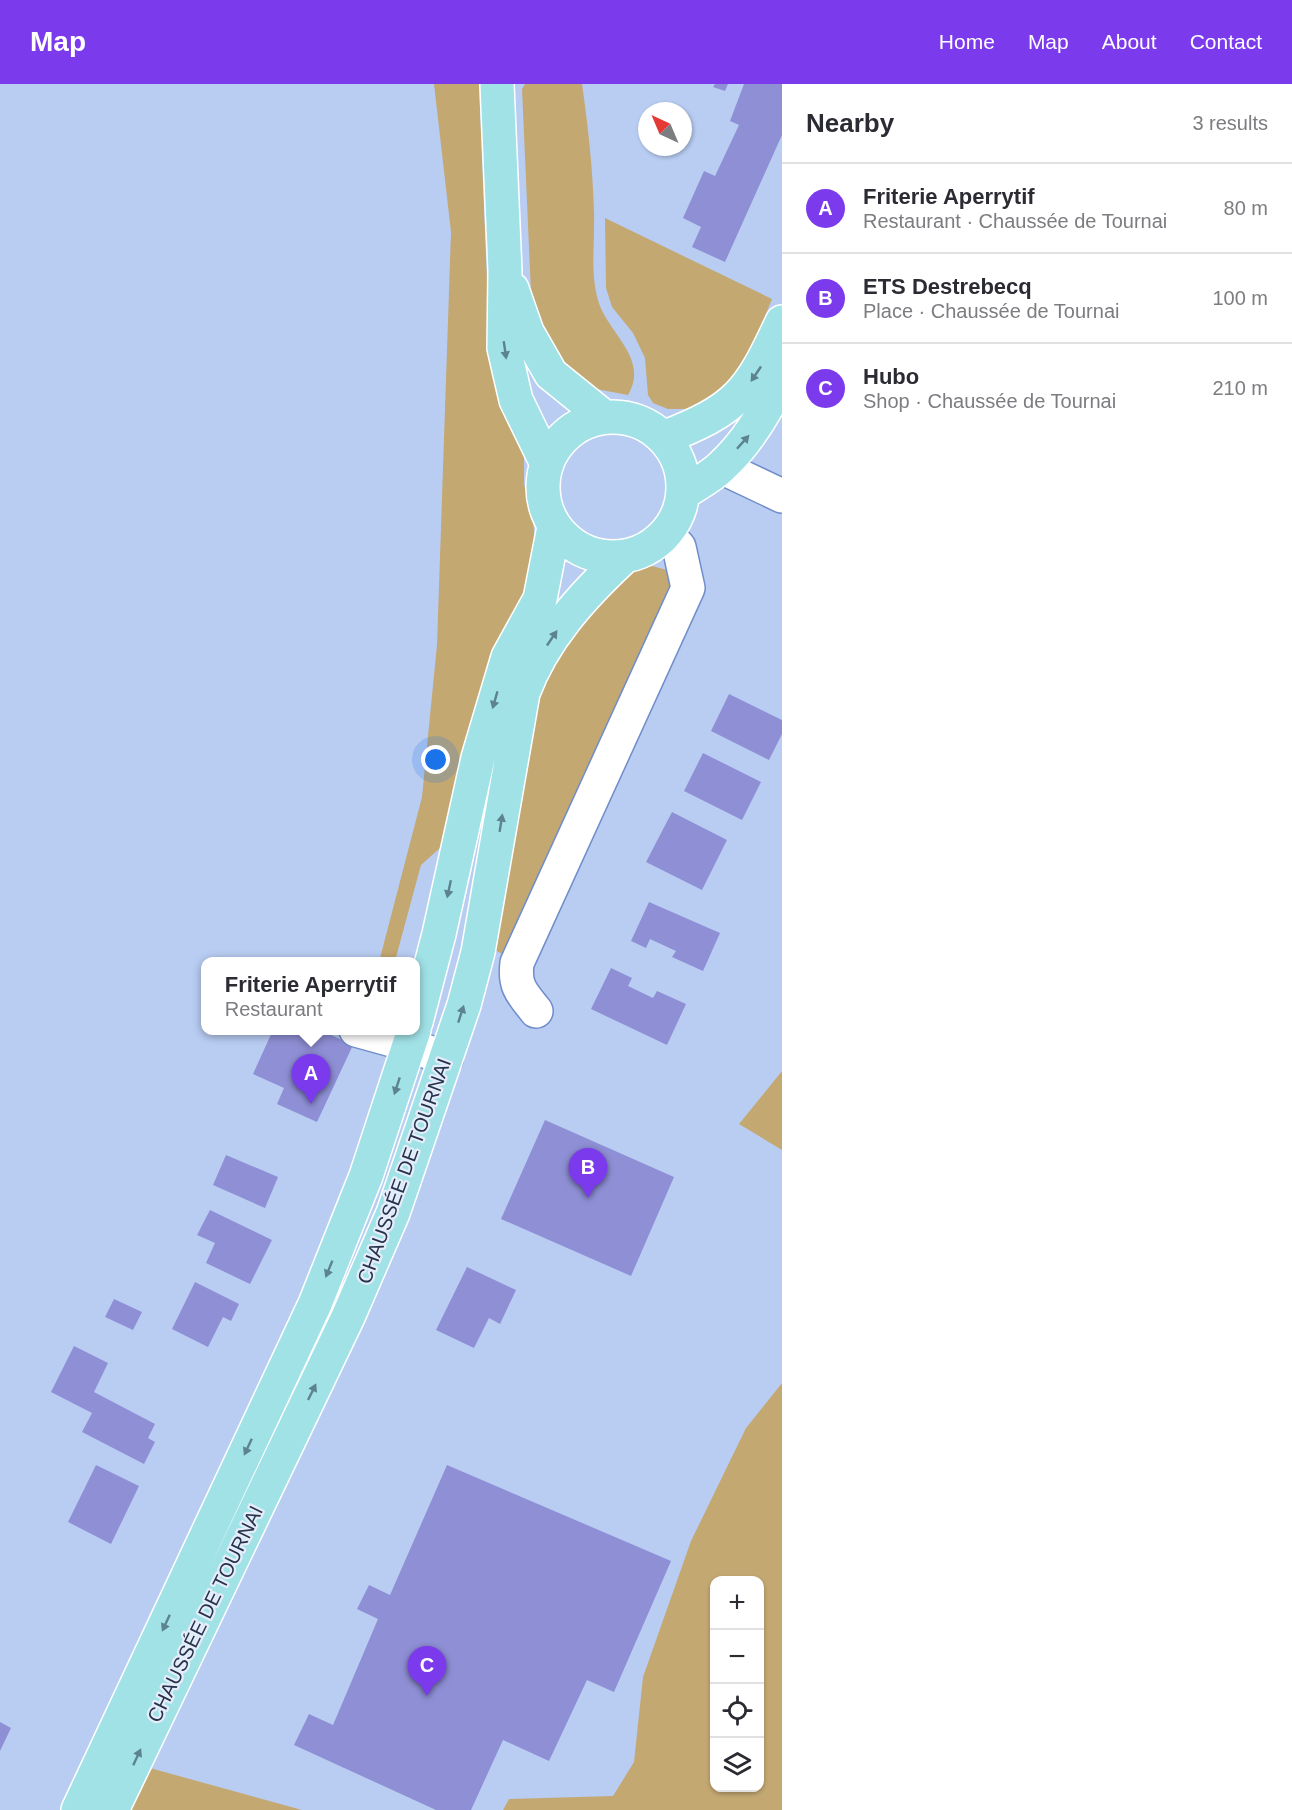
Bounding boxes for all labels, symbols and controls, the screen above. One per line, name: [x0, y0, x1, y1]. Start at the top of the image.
text: Map: [30, 26, 86, 57]
text: Home: [939, 30, 995, 53]
text: Map: [1028, 30, 1069, 53]
text: About: [1102, 30, 1157, 53]
text: Contact: [1190, 30, 1262, 53]
north arrow: [638, 102, 692, 156]
text: Nearby: [806, 108, 894, 138]
text: 3 results: [1192, 112, 1268, 134]
text: Friterie Aperrytif: [863, 184, 1035, 209]
text: A: [818, 197, 833, 219]
text: 80 m: [1224, 197, 1268, 219]
text: Restaurant · Chaussée de Tournai: [863, 210, 1167, 232]
text: ETS Destrebecq: [863, 274, 1032, 299]
text: B: [818, 287, 833, 309]
text: 100 m: [1212, 287, 1268, 309]
text: Place · Chaussée de Tournai: [863, 300, 1119, 322]
one-way arrow: [501, 341, 510, 360]
text: Hubo: [863, 364, 919, 389]
one-way arrow: [751, 366, 762, 382]
text: C: [818, 377, 833, 399]
text: 210 m: [1212, 377, 1268, 399]
text: Shop · Chaussée de Tournai: [863, 390, 1116, 412]
one-way arrow: [736, 435, 749, 450]
one-way arrow: [546, 630, 558, 646]
one-way arrow: [490, 691, 499, 709]
your location: [421, 745, 450, 774]
one-way arrow: [497, 814, 506, 833]
one-way arrow: [444, 880, 453, 899]
popup: [201, 957, 420, 1035]
text: Friterie Aperrytif: [225, 972, 396, 997]
text: Restaurant: [225, 998, 323, 1020]
one-way arrow: [457, 1005, 466, 1023]
pin: A: [292, 1054, 330, 1104]
street label: CHAUSSÉE DE TOURNAI: [353, 1055, 455, 1287]
one-way arrow: [392, 1077, 401, 1095]
pin: B: [568, 1148, 608, 1198]
one-way arrow: [324, 1261, 334, 1279]
one-way arrow: [307, 1383, 316, 1400]
one-way arrow: [244, 1438, 253, 1455]
street label: CHAUSSÉE DE TOURNAI: [143, 1502, 267, 1726]
map controls: [710, 1576, 764, 1792]
button: +: [710, 1576, 764, 1630]
one-way arrow: [161, 1615, 170, 1632]
button: −: [710, 1630, 764, 1684]
pin: C: [408, 1646, 446, 1696]
button: locate: [710, 1684, 764, 1738]
button: layers: [710, 1738, 764, 1792]
one-way arrow: [132, 1748, 142, 1766]

